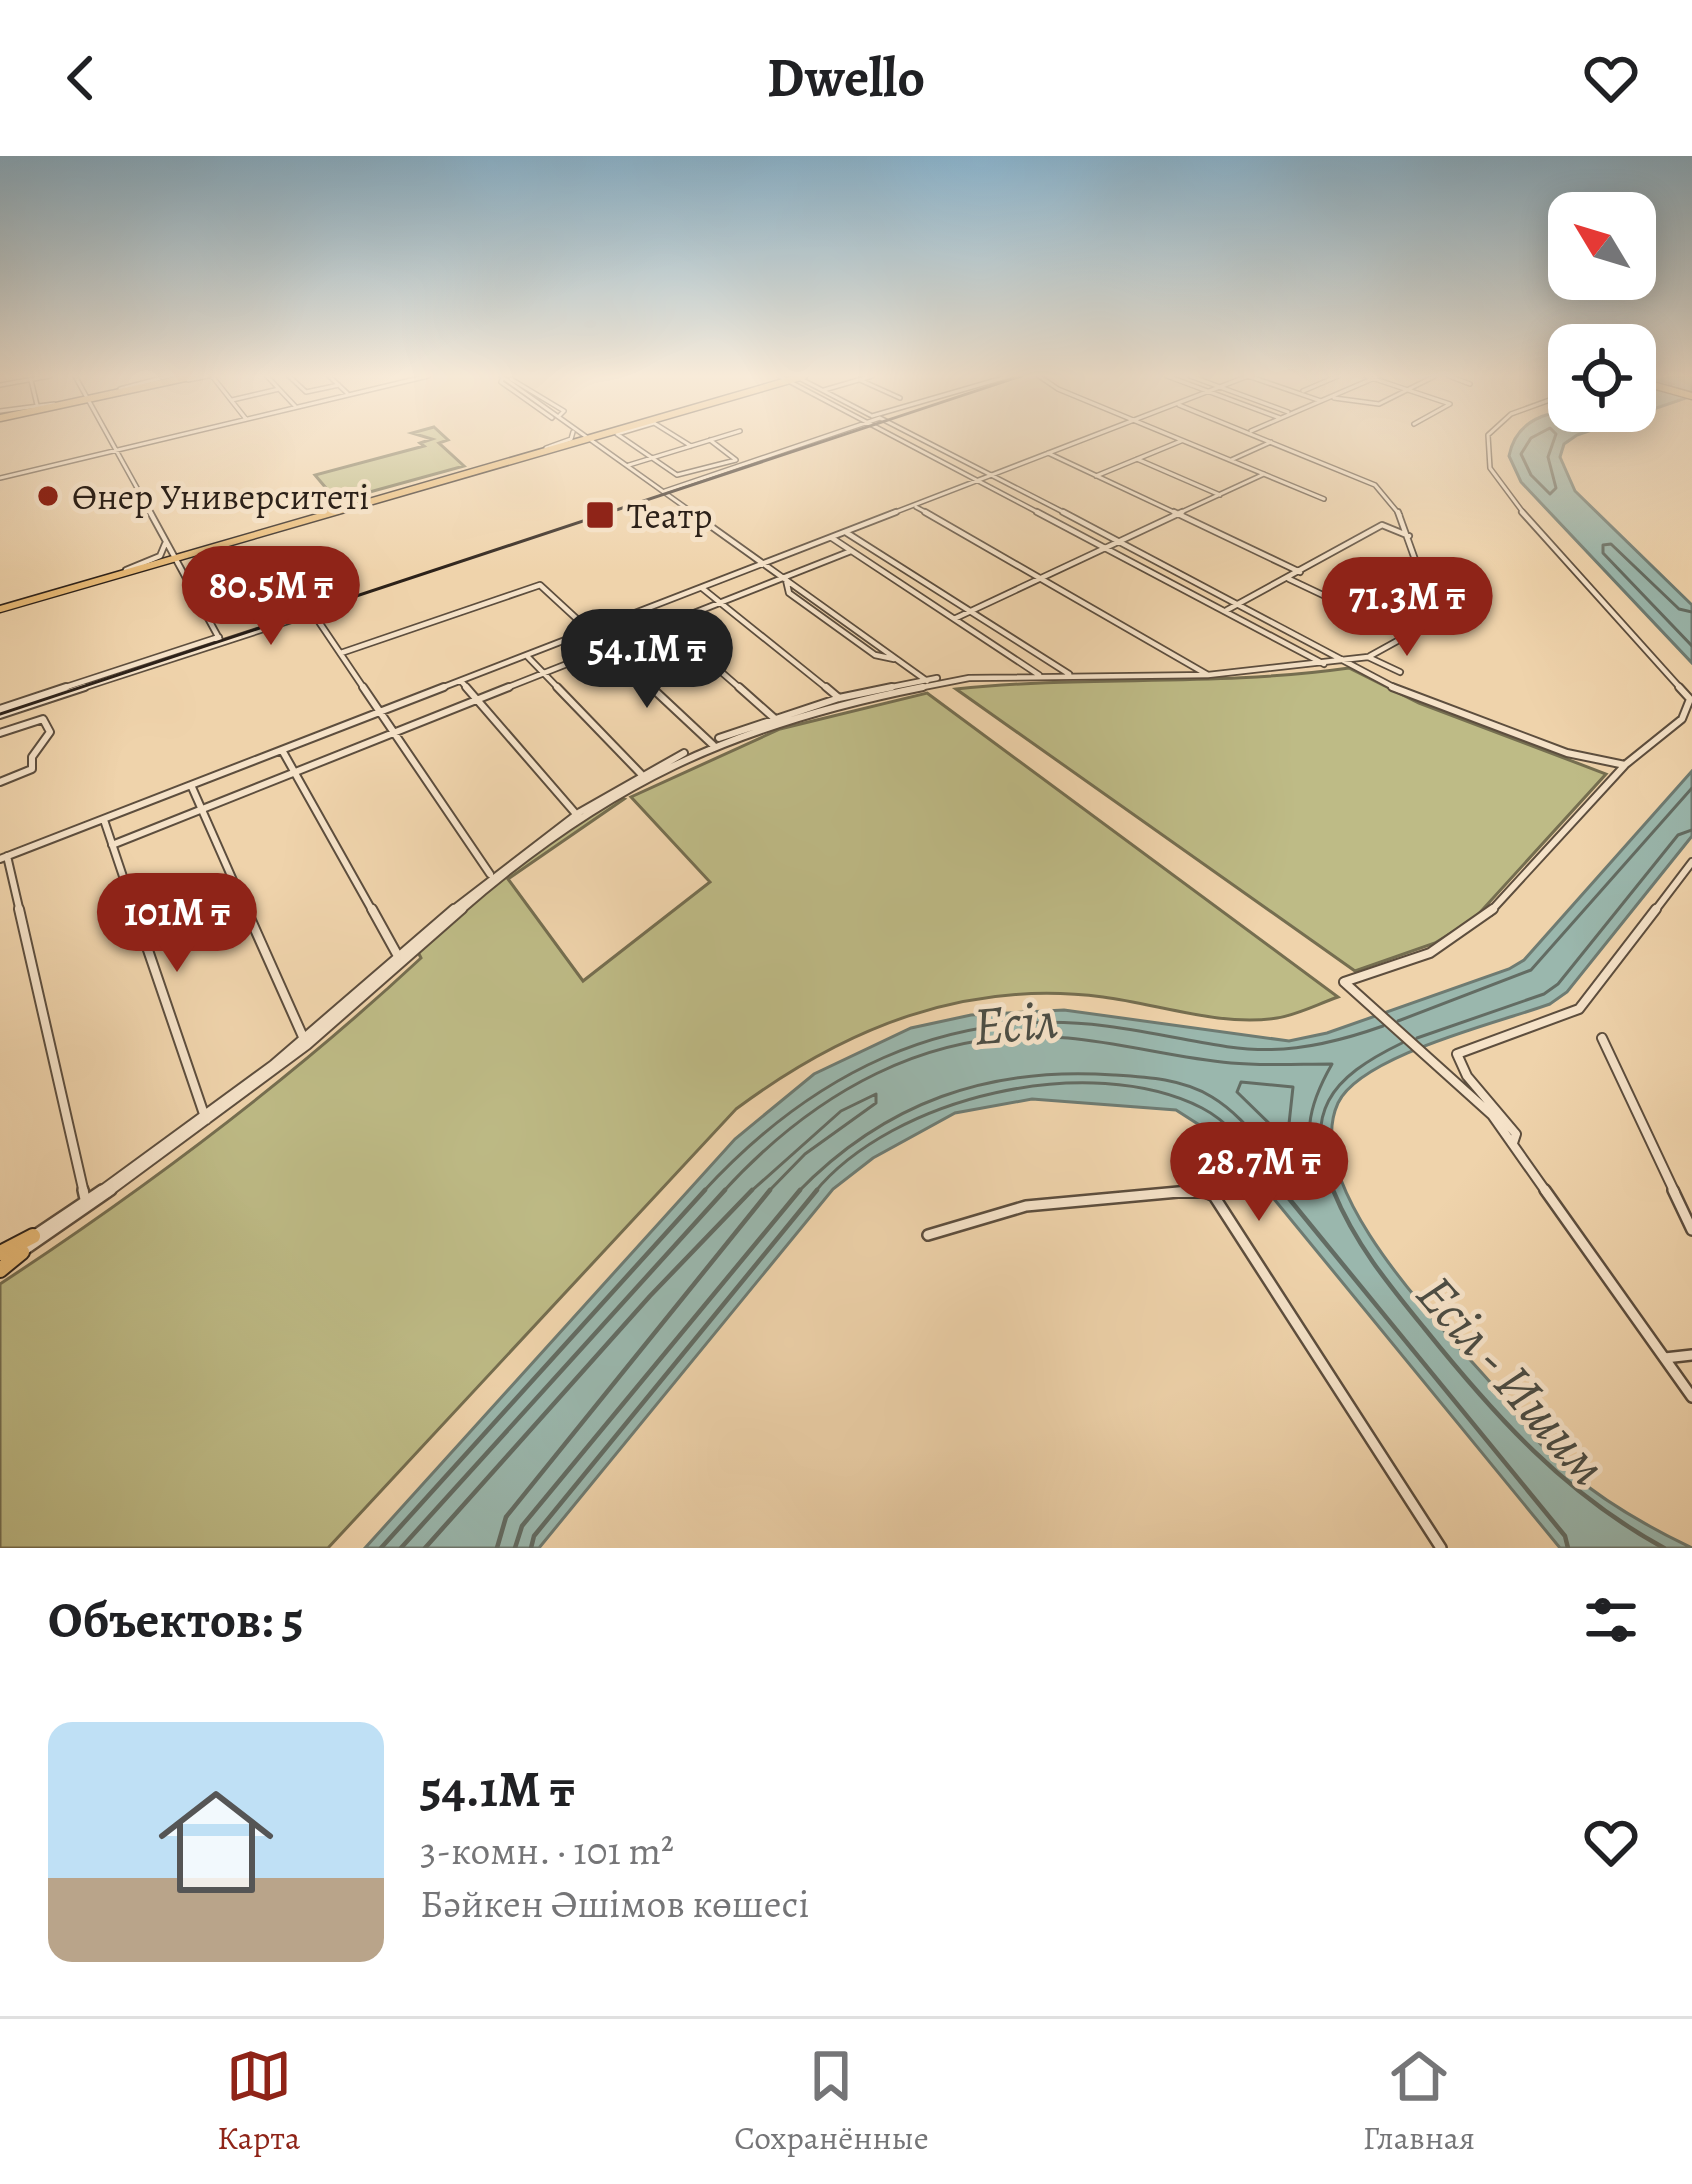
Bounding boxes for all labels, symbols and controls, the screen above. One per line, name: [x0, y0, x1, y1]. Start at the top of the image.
text: Dwello: [767, 41, 925, 115]
icon: back: [48, 45, 114, 111]
icon: heart: [1578, 45, 1644, 111]
north arrow: [1548, 192, 1656, 300]
map controls: [1548, 192, 1656, 432]
button: locate: [1548, 324, 1656, 432]
place label: Өнер Университеті: [72, 472, 369, 521]
marker: Өнер Университеті: [35, 483, 61, 509]
place label: Театр: [627, 491, 712, 540]
marker: Театр: [584, 499, 616, 531]
pin: 80.5M ₸: [160, 546, 382, 648]
pin: 71.3M ₸: [1296, 557, 1518, 659]
text: 80.5M ₸: [209, 558, 333, 611]
text: 71.3M ₸: [1349, 569, 1465, 622]
pin: 54.1M ₸: [536, 609, 758, 711]
text: 54.1M ₸: [588, 621, 706, 674]
pin: 101M ₸: [79, 873, 275, 975]
text: 101M ₸: [124, 885, 230, 938]
water label: Есіл: [970, 982, 1060, 1064]
pin: 28.7M ₸: [1148, 1122, 1370, 1224]
text: 28.7M ₸: [1197, 1134, 1321, 1187]
water label: Есіл - Ишим: [1400, 1259, 1624, 1501]
text: Объектов: 5: [48, 1585, 304, 1655]
icon: filters: [1578, 1587, 1644, 1653]
text: 54.1M ₸: [420, 1754, 575, 1824]
icon: home: [144, 1770, 288, 1914]
icon: heart: [1578, 1809, 1644, 1875]
text: 3-комн. · 101 m²: [420, 1824, 674, 1877]
text: Бәйкен Әшімов көшесі: [420, 1877, 809, 1930]
tab: Карта: [217, 2043, 300, 2160]
tab: Сохранённые: [734, 2043, 929, 2160]
tab: Главная: [1363, 2043, 1475, 2160]

